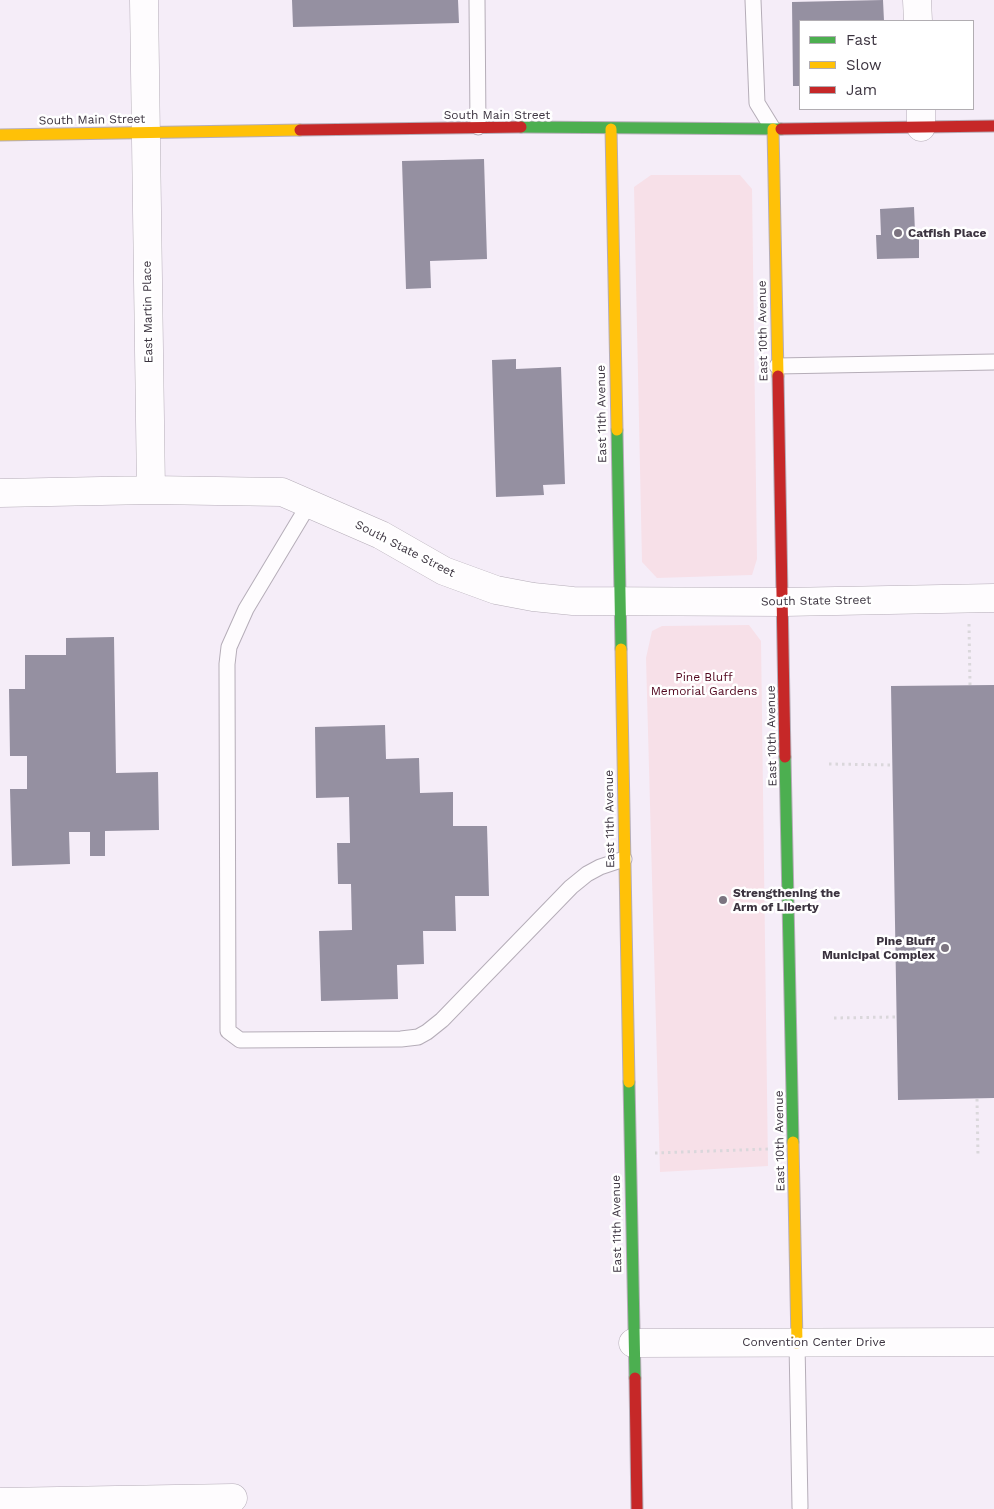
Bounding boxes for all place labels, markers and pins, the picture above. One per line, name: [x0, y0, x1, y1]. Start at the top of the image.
place label: Catfish Place: [908, 226, 986, 240]
marker: Catfish Place: [892, 227, 904, 239]
place label: Strengthening the Arm of Liberty: [733, 886, 840, 914]
marker: Strengthening the Arm of Liberty: [717, 894, 729, 906]
place label: Pine Bluff Municipal Complex: [822, 934, 935, 962]
marker: Pine Bluff Municipal Complex: [939, 942, 951, 954]

